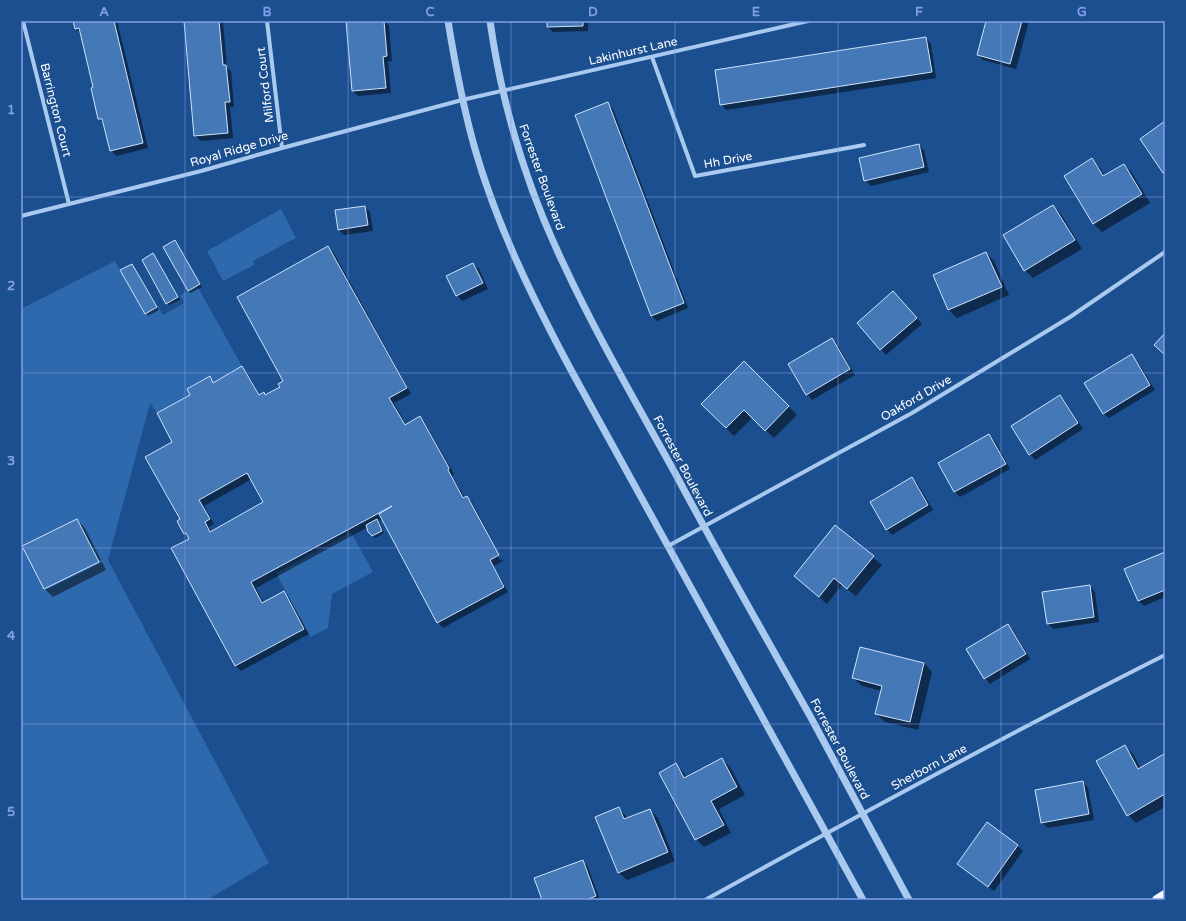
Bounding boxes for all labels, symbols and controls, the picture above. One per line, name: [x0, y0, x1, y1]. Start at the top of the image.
text: A: [99, 4, 109, 20]
text: B: [262, 4, 272, 20]
text: C: [425, 4, 435, 20]
text: D: [588, 4, 598, 20]
text: E: [752, 4, 760, 20]
text: F: [915, 4, 923, 20]
text: G: [1077, 4, 1087, 20]
street label: Lakinhurst Lane: [587, 34, 679, 68]
street label: Milford Court: [253, 46, 277, 124]
street label: Barrington Court: [38, 62, 75, 159]
text: 1: [7, 102, 15, 118]
street label: Forrester Boulevard: [516, 122, 568, 232]
street label: Royal Ridge Drive: [188, 128, 290, 170]
street label: Hh Drive: [703, 149, 754, 171]
text: 2: [7, 278, 15, 294]
street label: Oakford Drive: [878, 372, 954, 424]
street label: Forrester Boulevard: [650, 413, 716, 519]
text: 3: [7, 453, 15, 469]
text: 4: [7, 628, 16, 644]
street label: Forrester Boulevard: [807, 696, 873, 802]
street label: Sherborn Lane: [889, 741, 969, 793]
text: 5: [7, 804, 15, 820]

